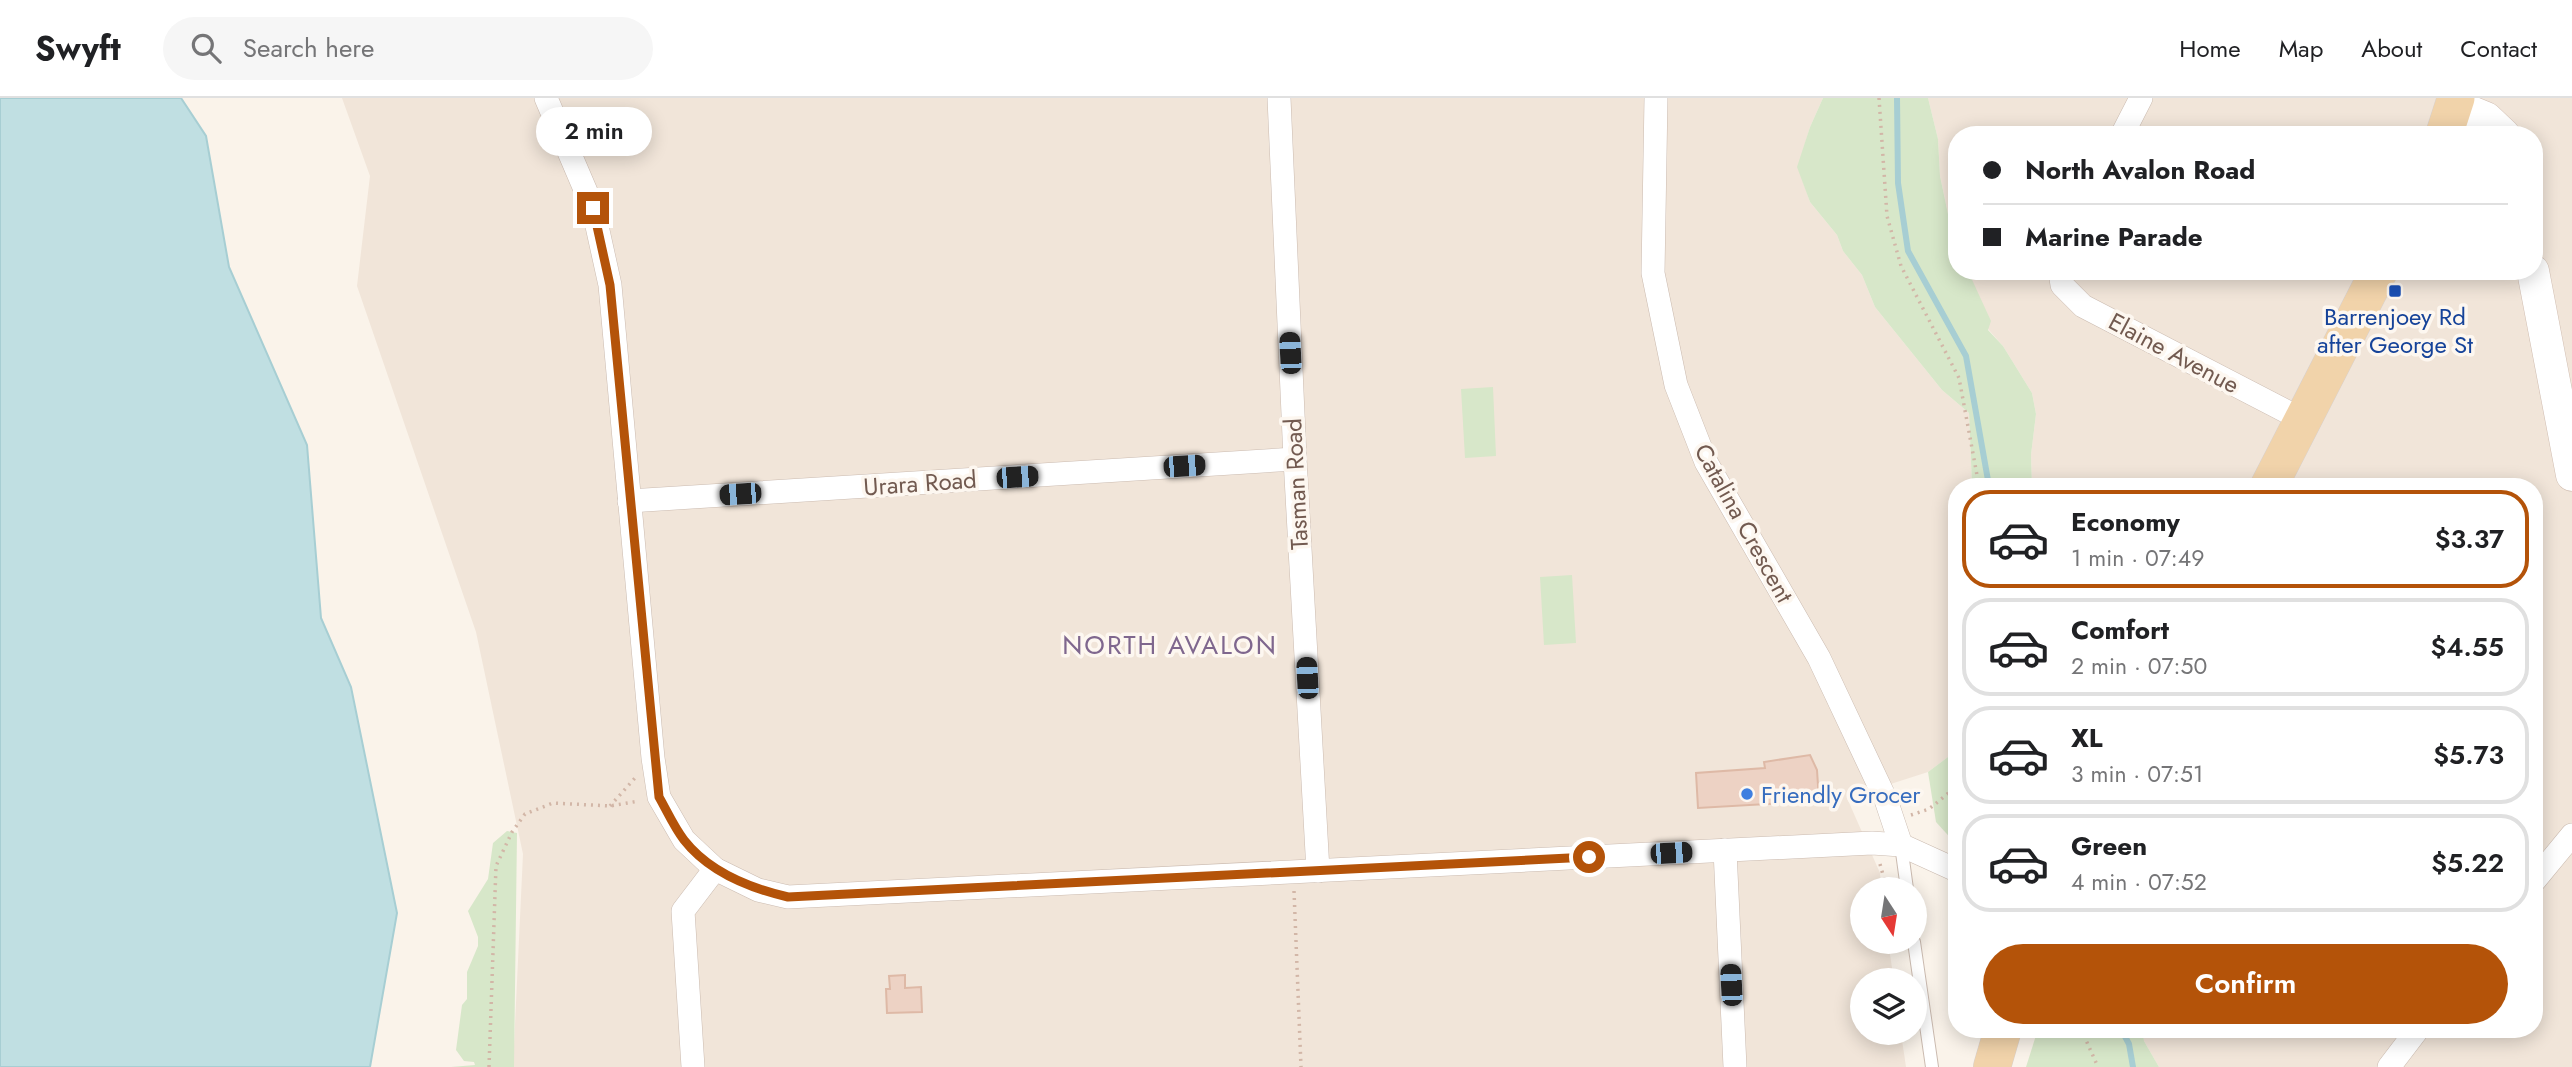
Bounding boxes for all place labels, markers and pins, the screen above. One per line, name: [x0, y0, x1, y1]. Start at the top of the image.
marker: Barrenjoey Rd after George St: [2387, 283, 2403, 299]
place label: Barrenjoey Rd after George St: [2317, 299, 2473, 362]
place label: Friendly Grocer: [1761, 777, 1921, 812]
marker: Friendly Grocer: [1739, 786, 1755, 802]

